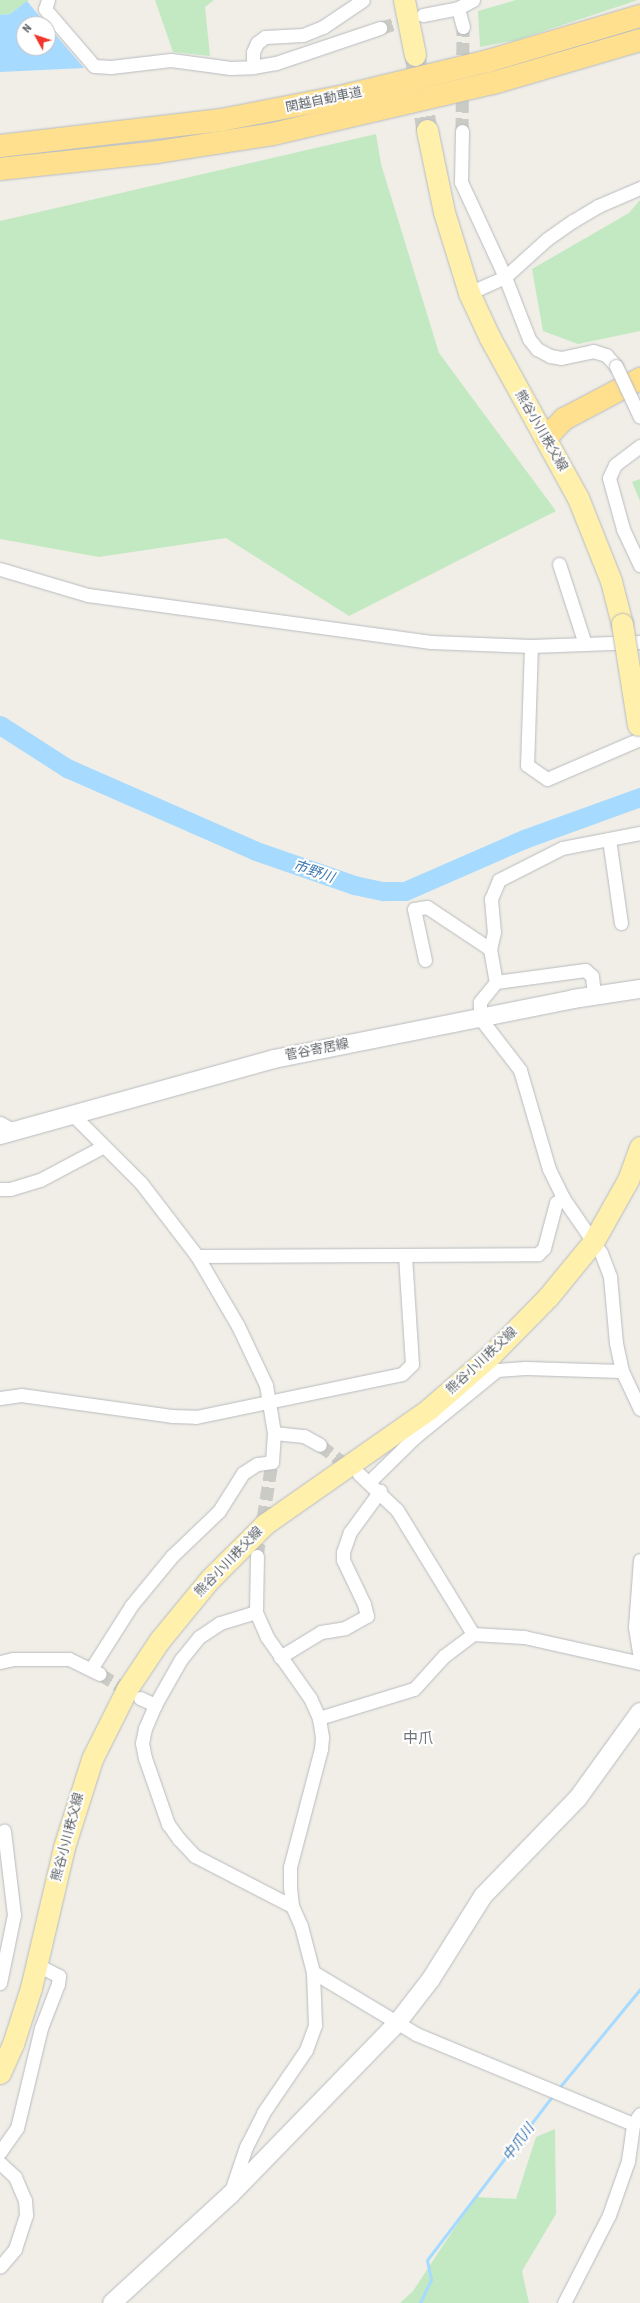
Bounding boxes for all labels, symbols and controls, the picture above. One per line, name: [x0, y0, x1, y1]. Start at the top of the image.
north arrow: [16, 16, 56, 56]
text: N: [20, 22, 34, 35]
street label: 関越自動車道: [284, 84, 364, 116]
street label: 熊谷小川秩父線: [511, 388, 571, 474]
water label: 市野川: [291, 856, 337, 886]
street label: 菅谷寄居線: [284, 1036, 350, 1064]
street label: 熊谷小川秩父線: [443, 1324, 521, 1398]
street label: 熊谷小川秩父線: [192, 1524, 266, 1600]
district label: 中爪: [403, 1730, 433, 1748]
street label: 熊谷小川秩父線: [49, 1791, 87, 1883]
water label: 中爪川: [499, 2120, 537, 2164]

